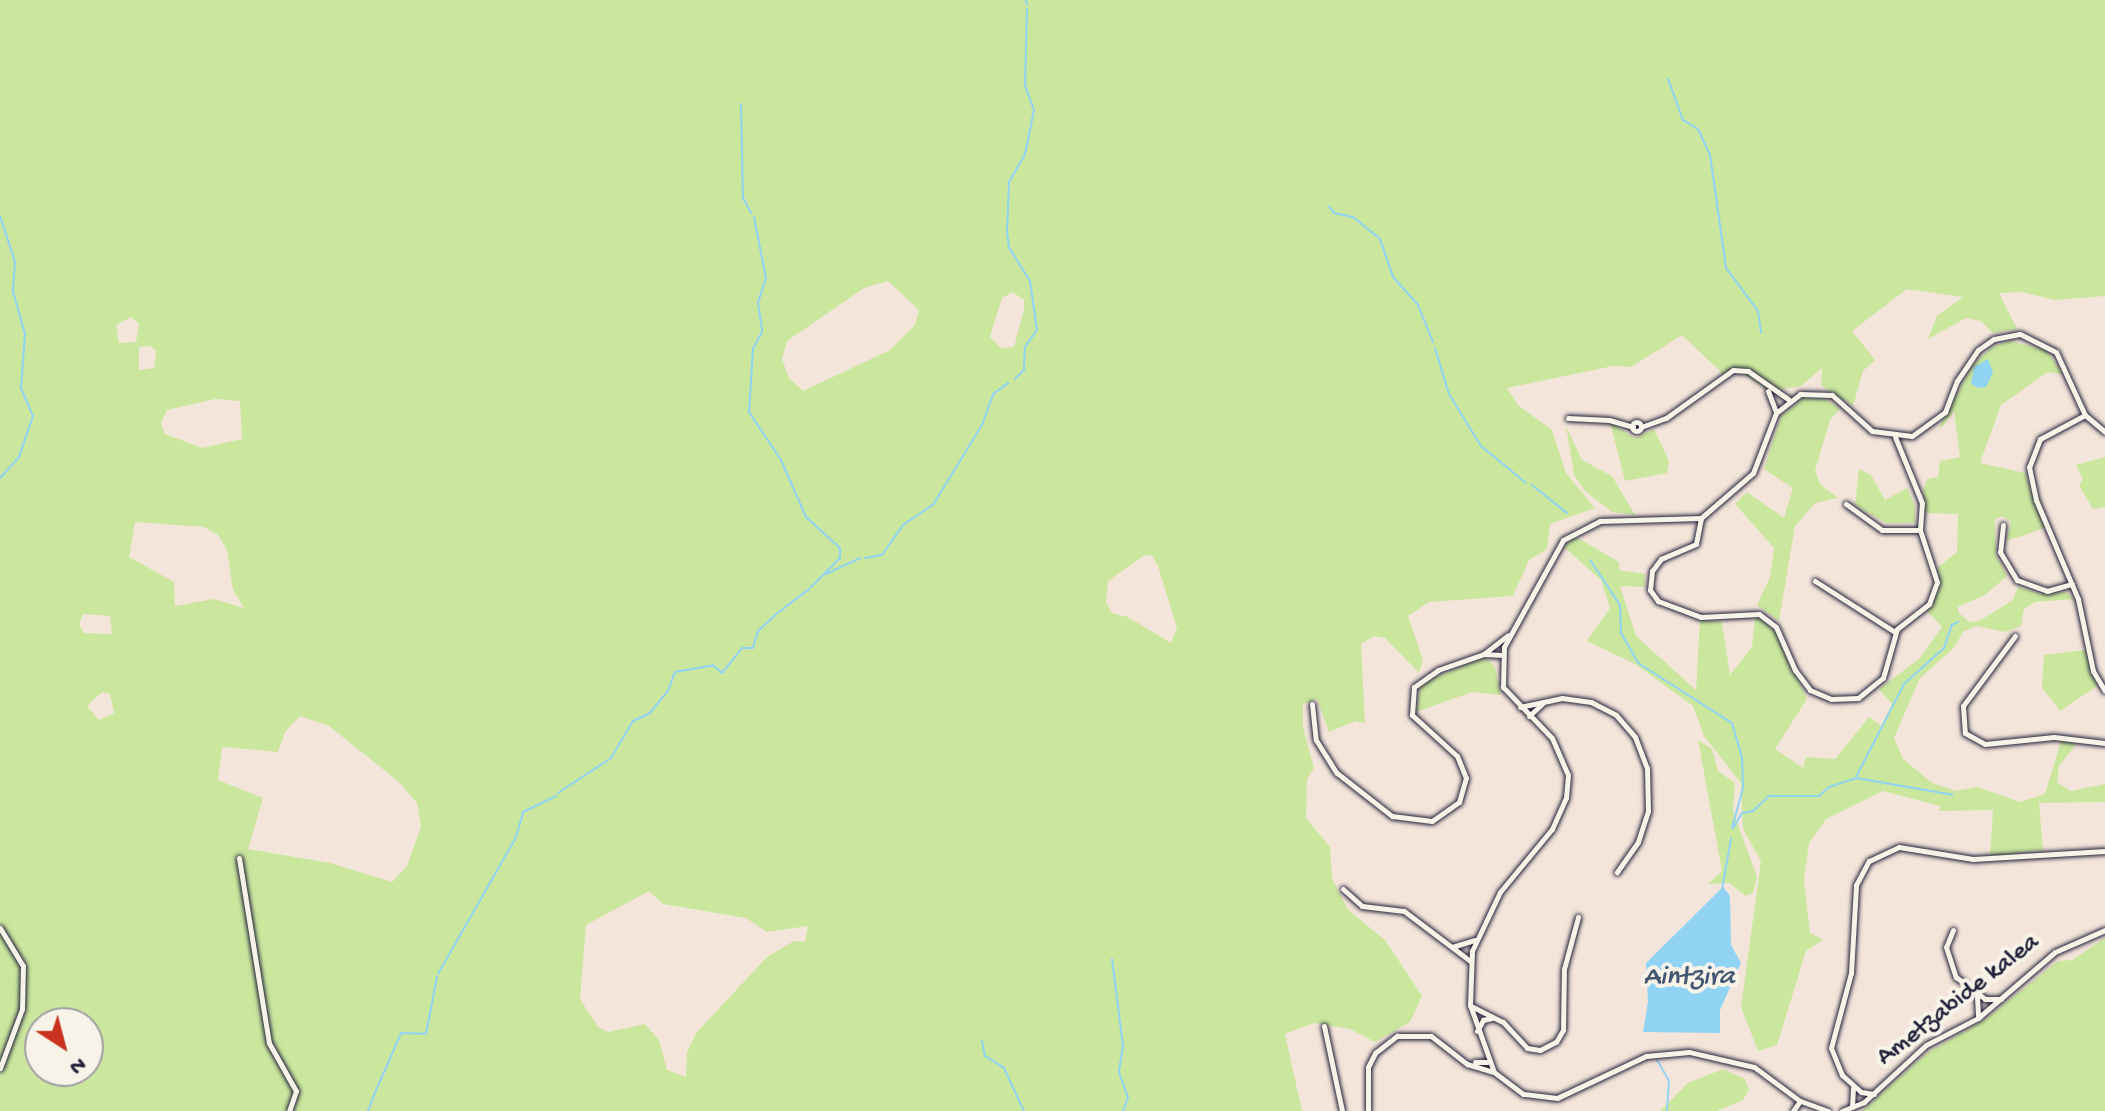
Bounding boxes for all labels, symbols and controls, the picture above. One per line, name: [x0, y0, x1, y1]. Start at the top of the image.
street label: Ametzabide kalea: [1872, 928, 2046, 1074]
water label: Aintzira: [1643, 961, 1735, 995]
north arrow: [24, 1007, 104, 1087]
text: N: [63, 1050, 90, 1080]

